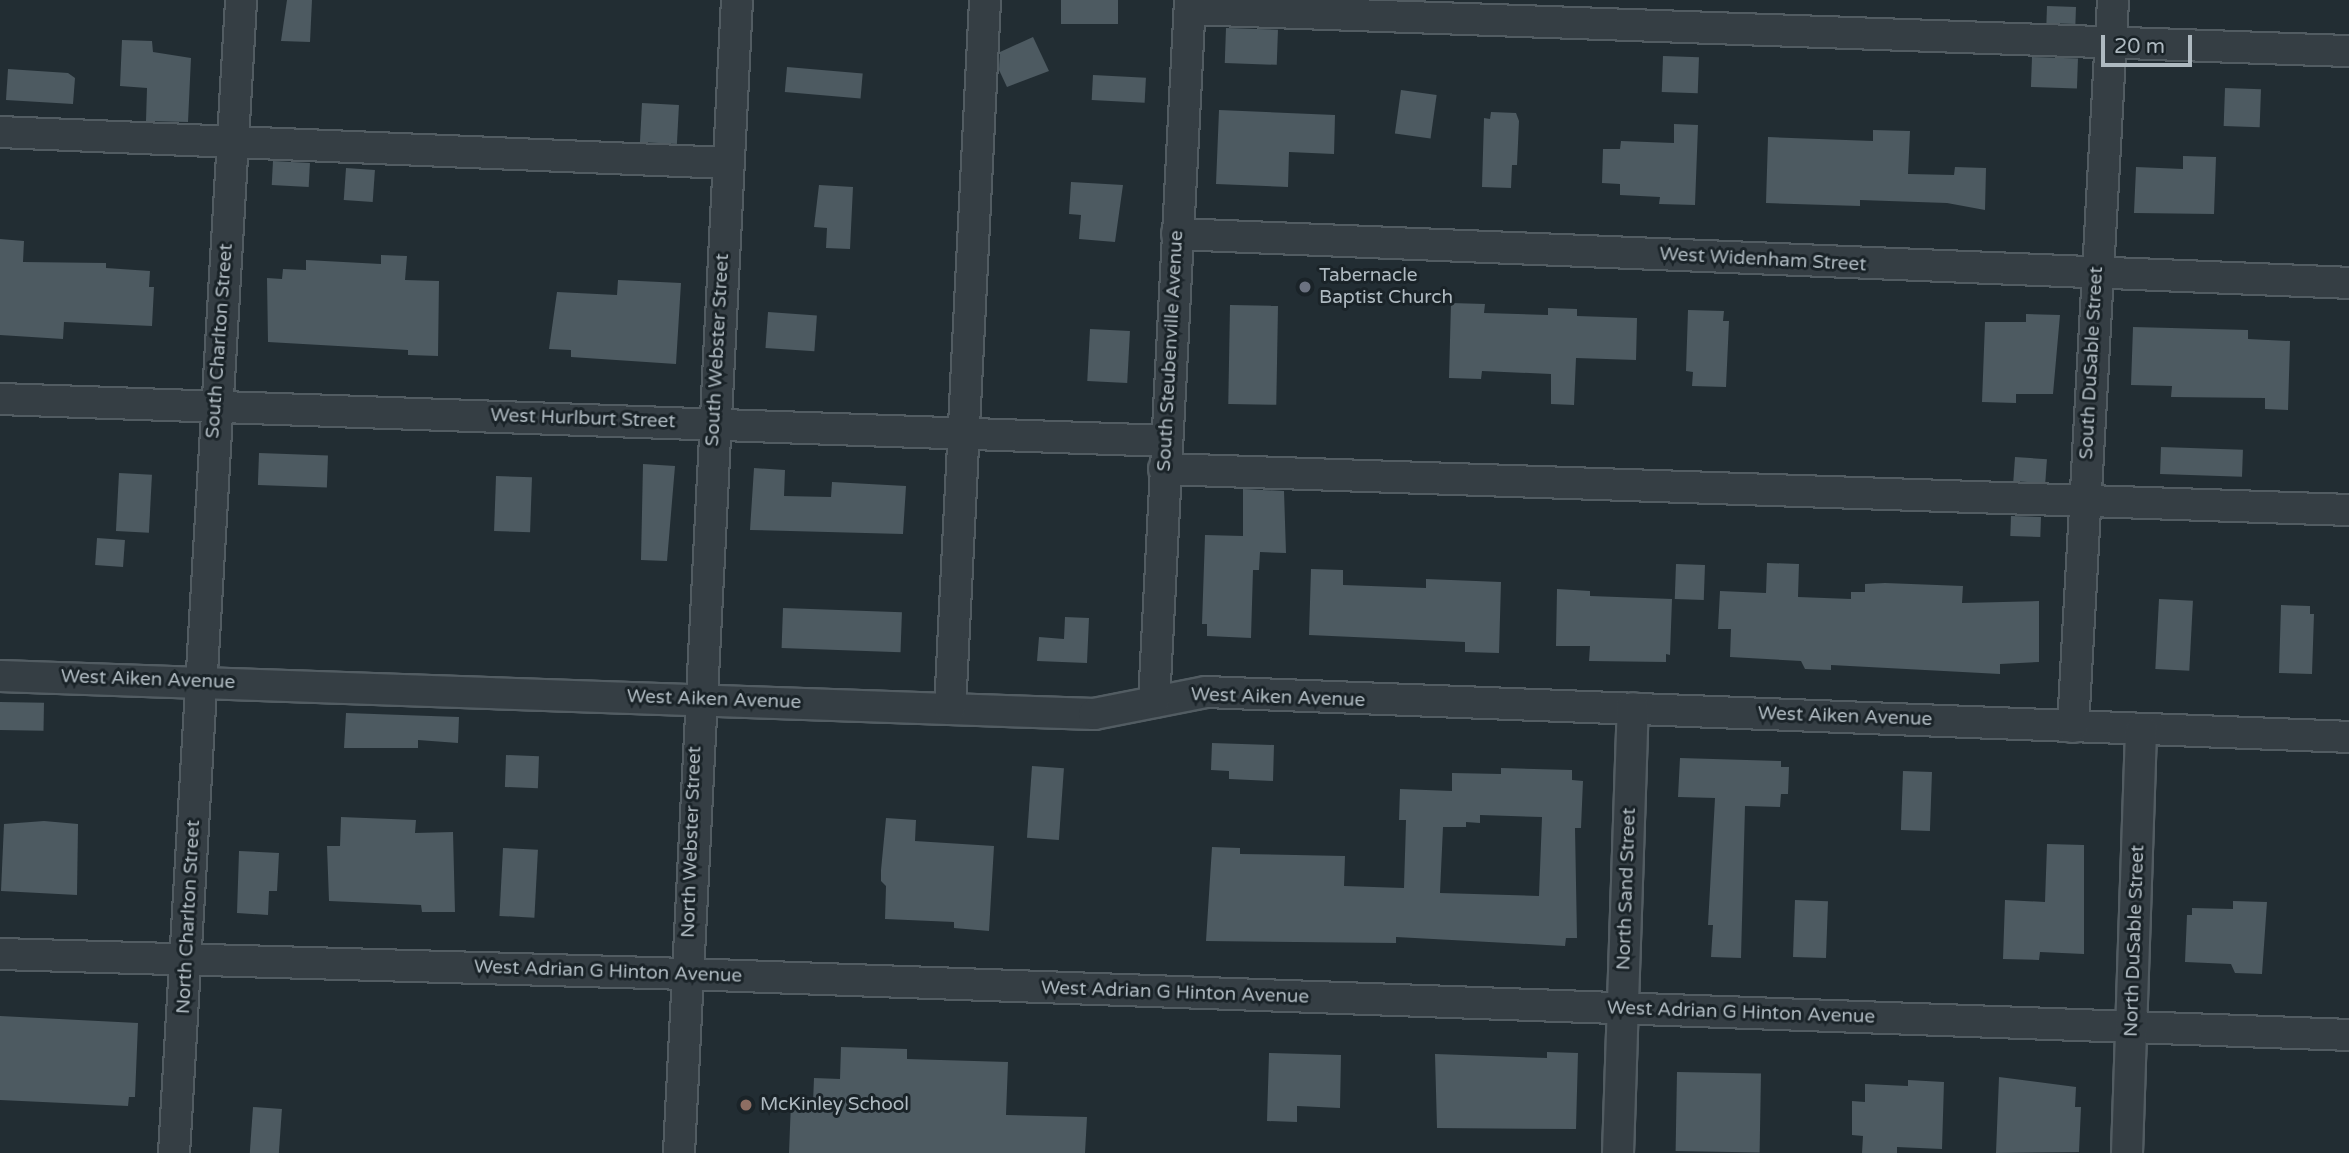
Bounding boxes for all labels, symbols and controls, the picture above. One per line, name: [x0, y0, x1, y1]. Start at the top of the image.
scale bar: [2104, 21, 2195, 65]
text: 20 m: [2114, 34, 2165, 59]
street label: South Steubenville Avenue: [1153, 230, 1189, 472]
street label: South Charlton Street: [202, 243, 238, 439]
street label: West Widenham Street: [1659, 243, 1867, 277]
street label: South Webster Street: [702, 253, 734, 447]
place label: Tabernacle Baptist Church: [1319, 265, 1453, 309]
street label: South DuSable Street: [2076, 266, 2108, 460]
marker: Tabernacle Baptist Church: [1297, 279, 1313, 295]
street label: West Hurlburt Street: [490, 404, 676, 434]
street label: West Aiken Avenue: [60, 666, 236, 694]
street label: West Aiken Avenue: [1190, 684, 1366, 712]
street label: West Aiken Avenue: [626, 686, 802, 714]
street label: West Aiken Avenue: [1757, 703, 1933, 731]
street label: North Webster Street: [677, 746, 707, 938]
street label: North Sand Street: [1613, 807, 1641, 971]
street label: North Charlton Street: [173, 819, 205, 1015]
street label: North DuSable Street: [2120, 845, 2150, 1037]
street label: West Adrian G Hinton Avenue: [474, 956, 742, 988]
street label: West Adrian G Hinton Avenue: [1041, 977, 1309, 1009]
street label: West Adrian G Hinton Avenue: [1607, 997, 1875, 1029]
place label: McKinley School: [760, 1094, 909, 1116]
marker: McKinley School: [738, 1097, 754, 1113]

